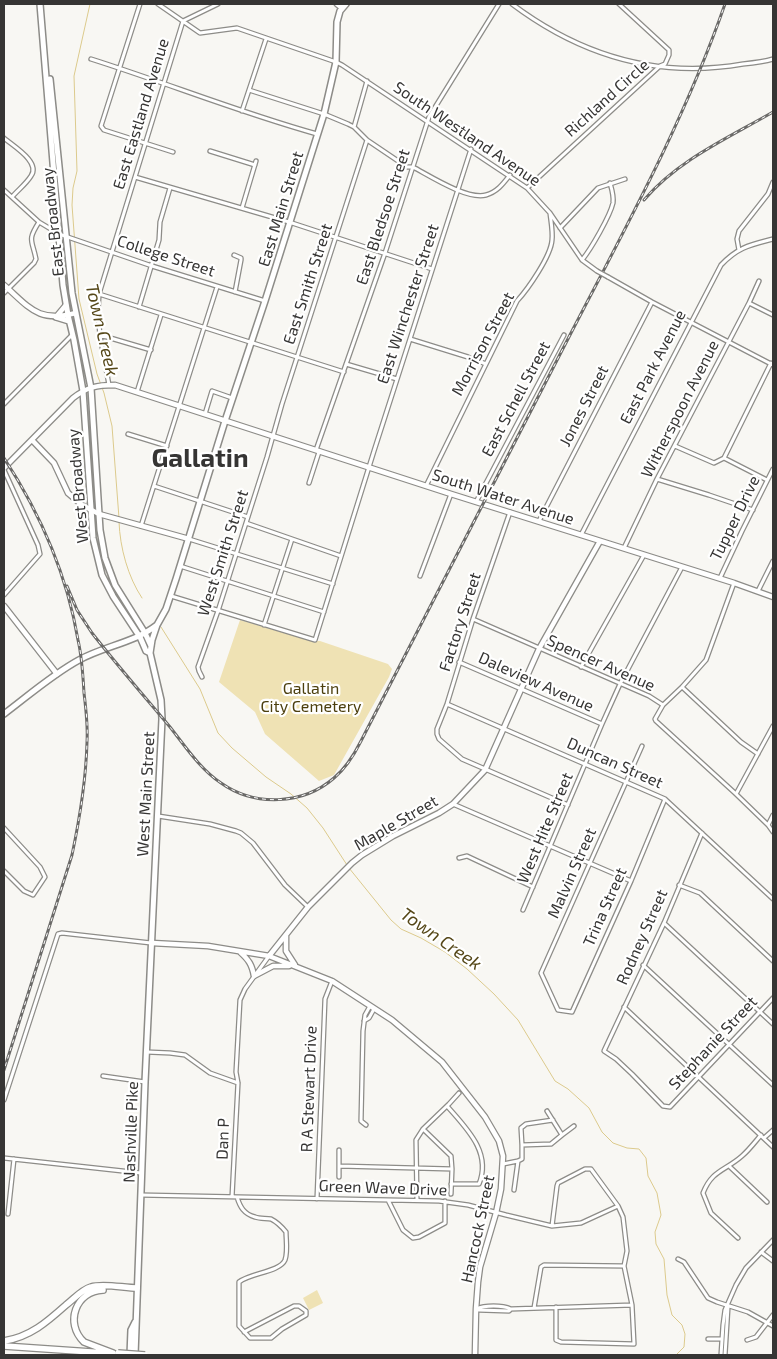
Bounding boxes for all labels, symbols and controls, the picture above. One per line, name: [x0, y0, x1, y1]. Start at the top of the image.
street label: East Eastland Avenue: [109, 36, 173, 192]
street label: Richland Circle: [561, 55, 653, 141]
street label: South Westland Avenue: [390, 78, 544, 190]
street label: East Bledsoe Street: [352, 147, 414, 287]
street label: East Main Street: [254, 149, 308, 269]
street label: East Broadway: [38, 167, 68, 277]
street label: East Smith Street: [279, 221, 337, 347]
street label: East Winchester Street: [373, 222, 443, 386]
street label: College Street: [115, 231, 217, 281]
water label: Town Creek: [81, 282, 123, 378]
street label: Morrison Street: [448, 289, 518, 399]
street label: East Park Avenue: [616, 307, 690, 427]
street label: Witherspoon Avenue: [637, 337, 723, 481]
street label: East Schell Street: [478, 338, 554, 460]
street label: Jones Street: [555, 362, 613, 450]
street label: West Broadway: [63, 428, 93, 544]
district label: Gallatin: [151, 442, 249, 474]
street label: South Water Avenue: [430, 465, 576, 529]
street label: Tupper Drive: [706, 472, 764, 564]
street label: West Smith Street: [194, 487, 252, 619]
street label: Factory Street: [435, 570, 485, 674]
street label: Spencer Avenue: [544, 631, 658, 695]
street label: Daleview Avenue: [475, 648, 597, 716]
park label: Gallatin City Cemetery: [260, 679, 362, 717]
street label: West Main Street: [133, 731, 159, 857]
street label: Duncan Street: [564, 733, 666, 793]
street label: West Hite Street: [513, 770, 577, 886]
street label: Maple Street: [351, 791, 441, 855]
street label: Malvin Street: [544, 825, 600, 921]
street label: Trina Street: [579, 865, 631, 949]
street label: Rodney Street: [612, 886, 672, 988]
water label: Town Creek: [396, 903, 486, 975]
street label: Stephanie Street: [665, 992, 761, 1094]
street label: R A Stewart Drive: [297, 1025, 321, 1153]
street label: Nashville Pike: [120, 1081, 142, 1183]
street label: Dan P: [213, 1118, 233, 1160]
street label: Hancock Street: [457, 1173, 499, 1285]
street label: Green Wave Drive: [318, 1176, 448, 1200]

